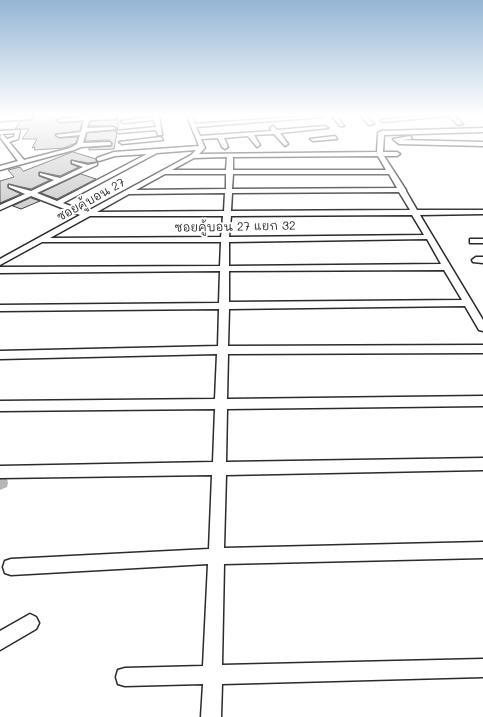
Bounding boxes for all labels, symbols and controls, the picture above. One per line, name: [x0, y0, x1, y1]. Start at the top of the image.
street label: ซอยคู้บอน 27: [54, 175, 128, 225]
street label: ซอยคู้บอน 27 แยก 32: [174, 219, 296, 235]

